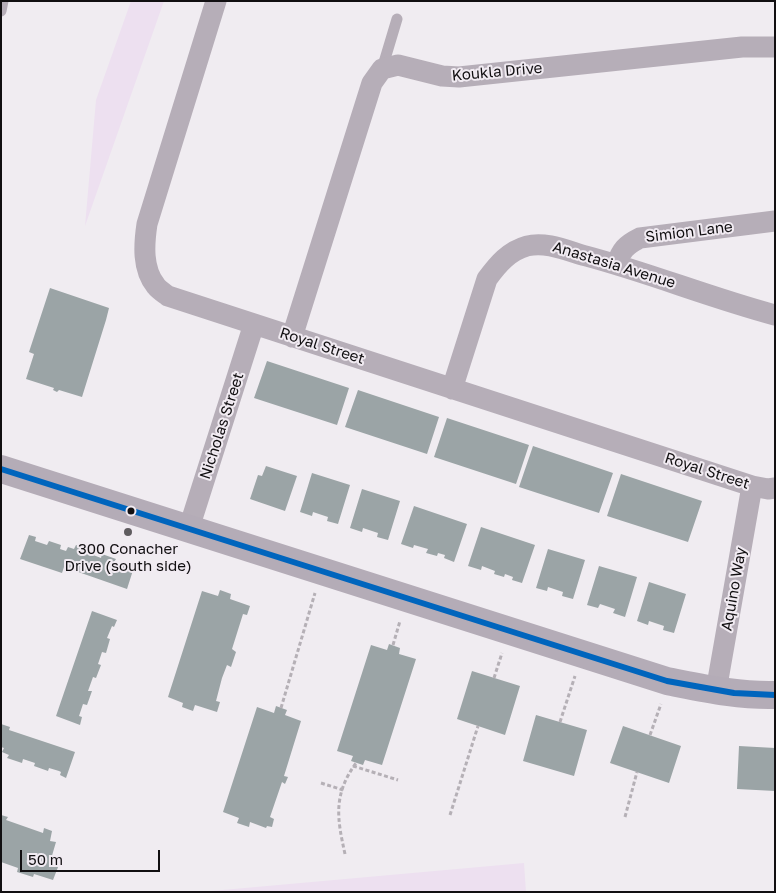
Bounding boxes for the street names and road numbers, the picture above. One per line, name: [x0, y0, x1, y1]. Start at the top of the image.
street label: Koukla Drive: [451, 59, 543, 85]
street label: Simion Lane: [644, 218, 734, 246]
street label: Anastasia Avenue: [550, 238, 678, 292]
street label: Royal Street: [277, 324, 367, 368]
street label: Nicholas Street: [196, 370, 248, 482]
street label: Royal Street: [662, 449, 752, 493]
street label: Aquino Way: [718, 546, 750, 632]

